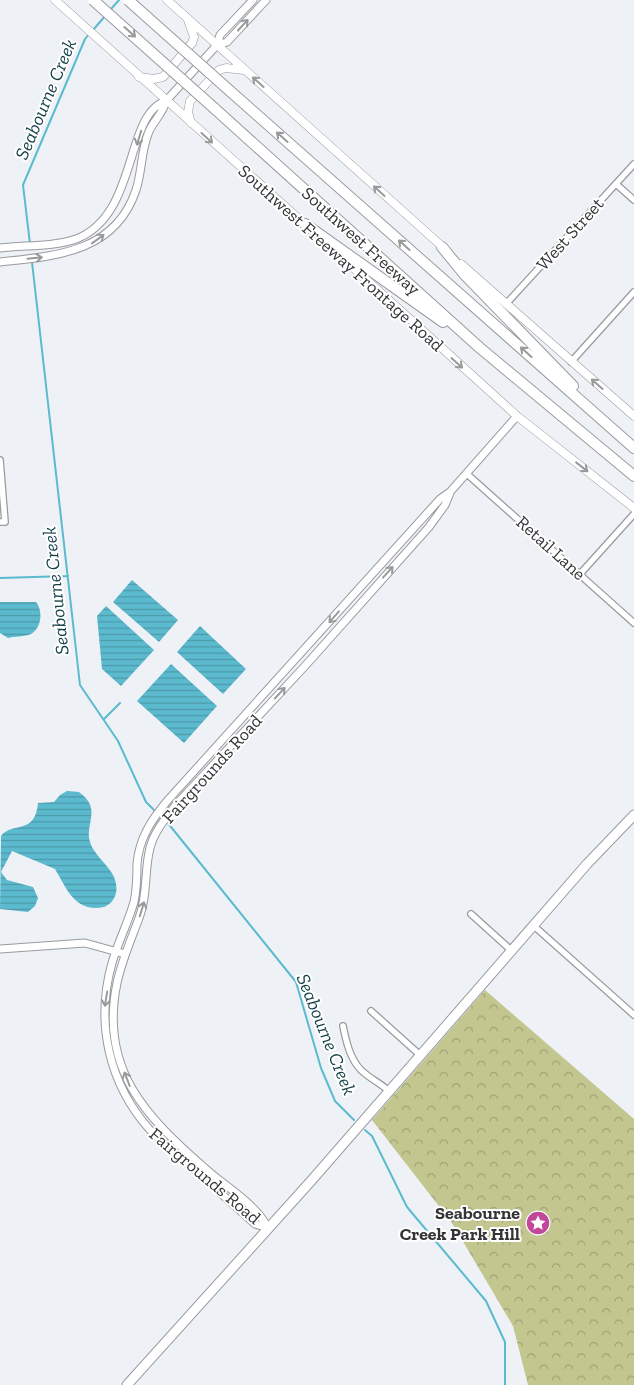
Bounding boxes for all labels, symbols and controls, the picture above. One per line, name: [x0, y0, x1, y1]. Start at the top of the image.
one-way arrow: [237, 18, 249, 31]
one-way arrow: [123, 27, 136, 38]
water label: Seabourne Creek: [10, 35, 81, 163]
one-way arrow: [252, 76, 265, 88]
one-way arrow: [133, 130, 143, 146]
one-way arrow: [276, 131, 289, 143]
one-way arrow: [201, 132, 214, 144]
street label: Southwest Freeway Frontage Road: [234, 160, 448, 356]
street label: Southwest Freeway: [297, 182, 425, 300]
one-way arrow: [373, 185, 386, 197]
street label: West Street: [532, 193, 609, 275]
one-way arrow: [91, 233, 104, 244]
one-way arrow: [397, 239, 410, 251]
one-way arrow: [26, 253, 42, 263]
one-way arrow: [519, 347, 532, 358]
one-way arrow: [451, 357, 464, 369]
one-way arrow: [590, 378, 603, 390]
one-way arrow: [575, 462, 589, 472]
street label: Retail Lane: [512, 511, 590, 585]
water label: Seabourne Creek: [37, 526, 74, 656]
one-way arrow: [382, 566, 394, 579]
one-way arrow: [328, 611, 340, 624]
one-way arrow: [274, 687, 286, 700]
street label: Fairgrounds Road: [157, 710, 267, 828]
one-way arrow: [138, 901, 148, 917]
water label: Seabourne Creek: [292, 970, 361, 1098]
one-way arrow: [100, 990, 110, 1006]
one-way arrow: [122, 1072, 131, 1087]
street label: Fairgrounds Road: [145, 1123, 265, 1229]
place label: Seabourne Creek Park Hill: [400, 1202, 520, 1245]
place icon: Seabourne Creek Park Hill: [525, 1210, 551, 1236]

